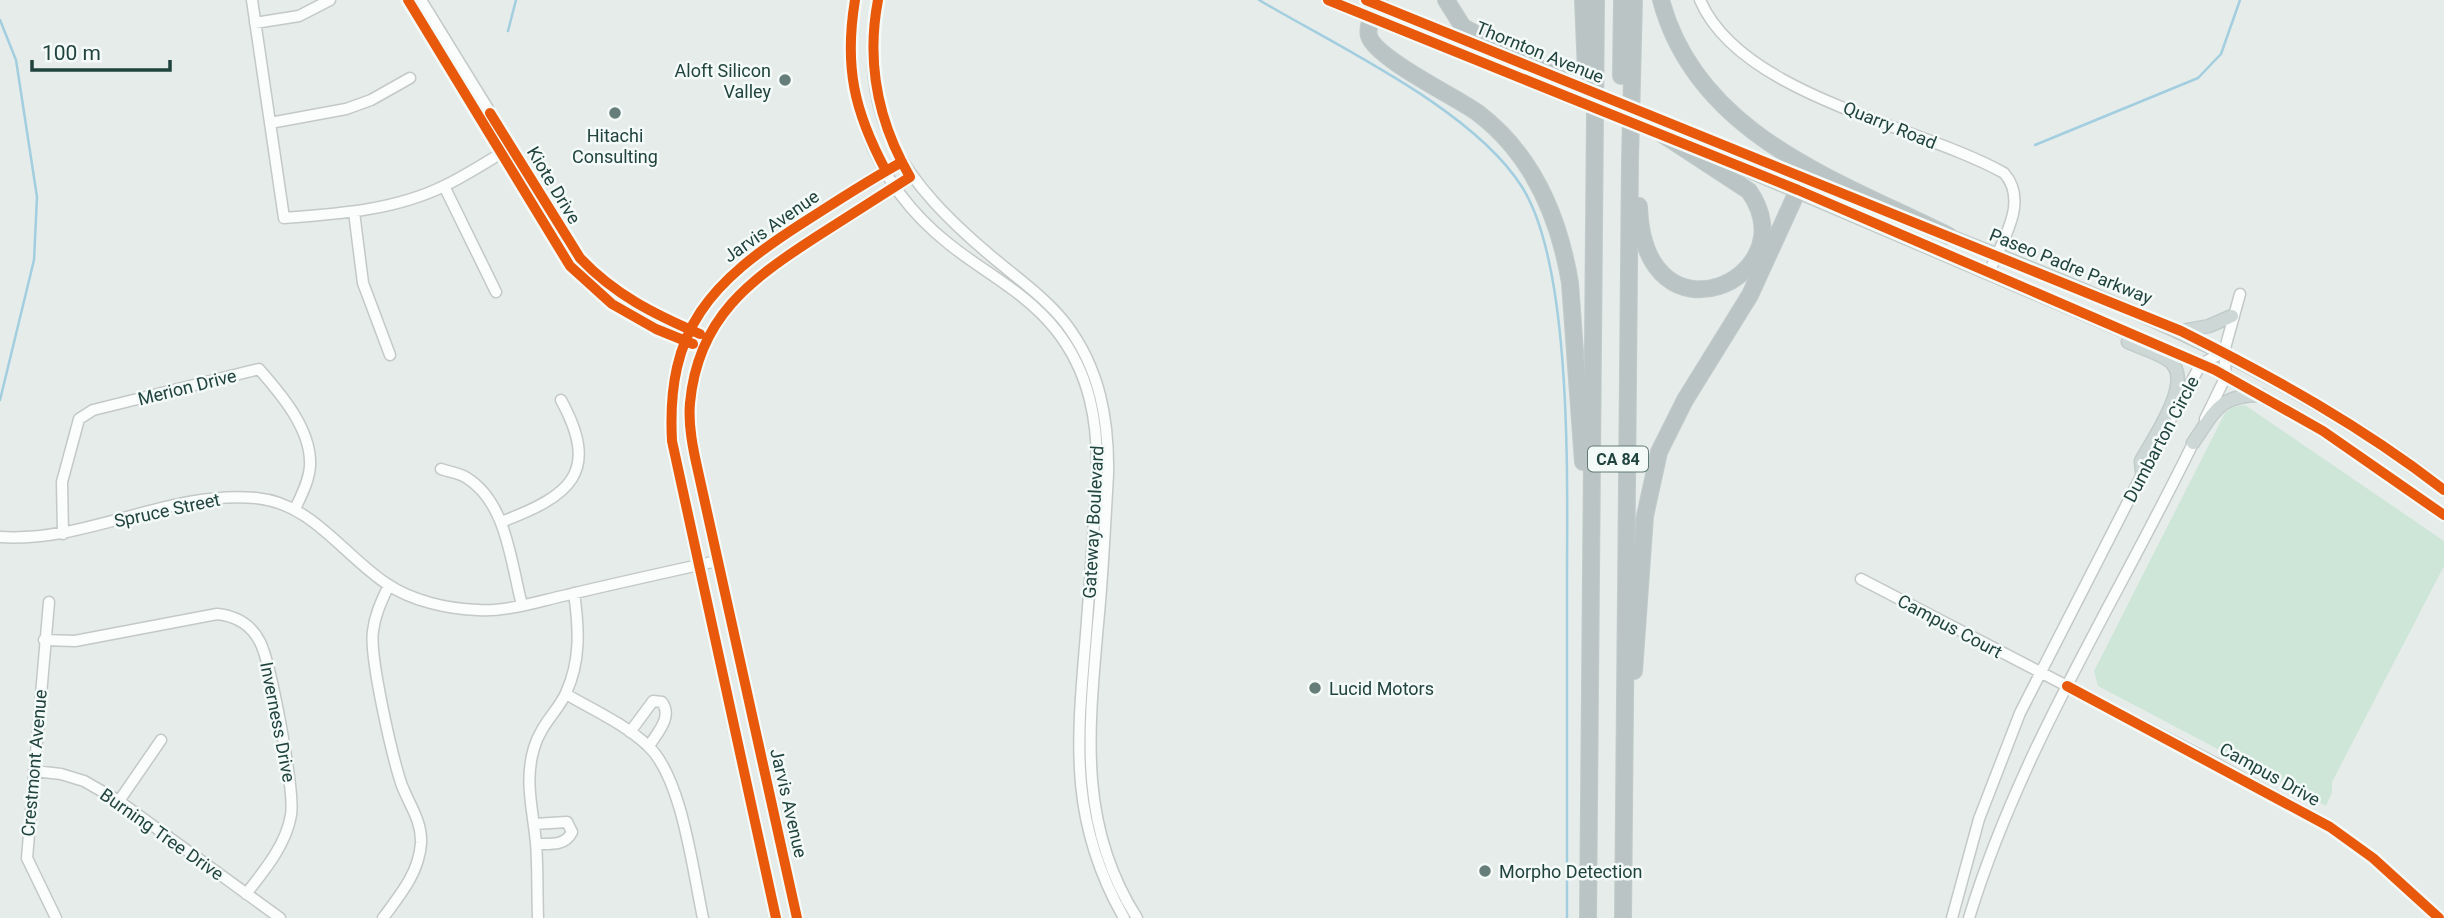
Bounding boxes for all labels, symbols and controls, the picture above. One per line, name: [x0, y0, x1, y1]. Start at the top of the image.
street label: Thornton Avenue: [1473, 17, 1607, 87]
scale bar: [32, 28, 170, 72]
text: 100 m: [42, 41, 101, 65]
place label: Aloft Silicon Valley: [675, 60, 771, 102]
marker: Aloft Silicon Valley: [777, 72, 793, 88]
street label: Quarry Road: [1840, 97, 1940, 153]
marker: Hitachi Consulting: [607, 105, 623, 121]
place label: Hitachi Consulting: [572, 125, 658, 167]
street label: Kiote Drive: [523, 143, 585, 227]
street label: Jarvis Avenue: [719, 185, 823, 267]
street label: Paseo Padre Parkway: [1987, 224, 2156, 308]
street label: Merion Drive: [136, 365, 238, 409]
street label: Dumbarton Circle: [2119, 372, 2203, 506]
street label: Gateway Boulevard: [1079, 445, 1107, 599]
road number: CA 84: [1588, 446, 1648, 472]
street label: Spruce Street: [112, 489, 222, 531]
street label: Campus Court: [1894, 590, 2006, 662]
street label: Inverness Drive: [256, 660, 300, 784]
place label: Lucid Motors: [1329, 678, 1434, 699]
marker: Lucid Motors: [1307, 680, 1323, 696]
street label: Crestmont Avenue: [17, 689, 51, 837]
street label: Campus Drive: [2216, 738, 2324, 810]
street label: Jarvis Avenue: [766, 746, 812, 860]
street label: Burning Tree Drive: [96, 784, 228, 884]
place label: Morpho Detection: [1499, 861, 1643, 882]
marker: Morpho Detection: [1477, 863, 1493, 879]

